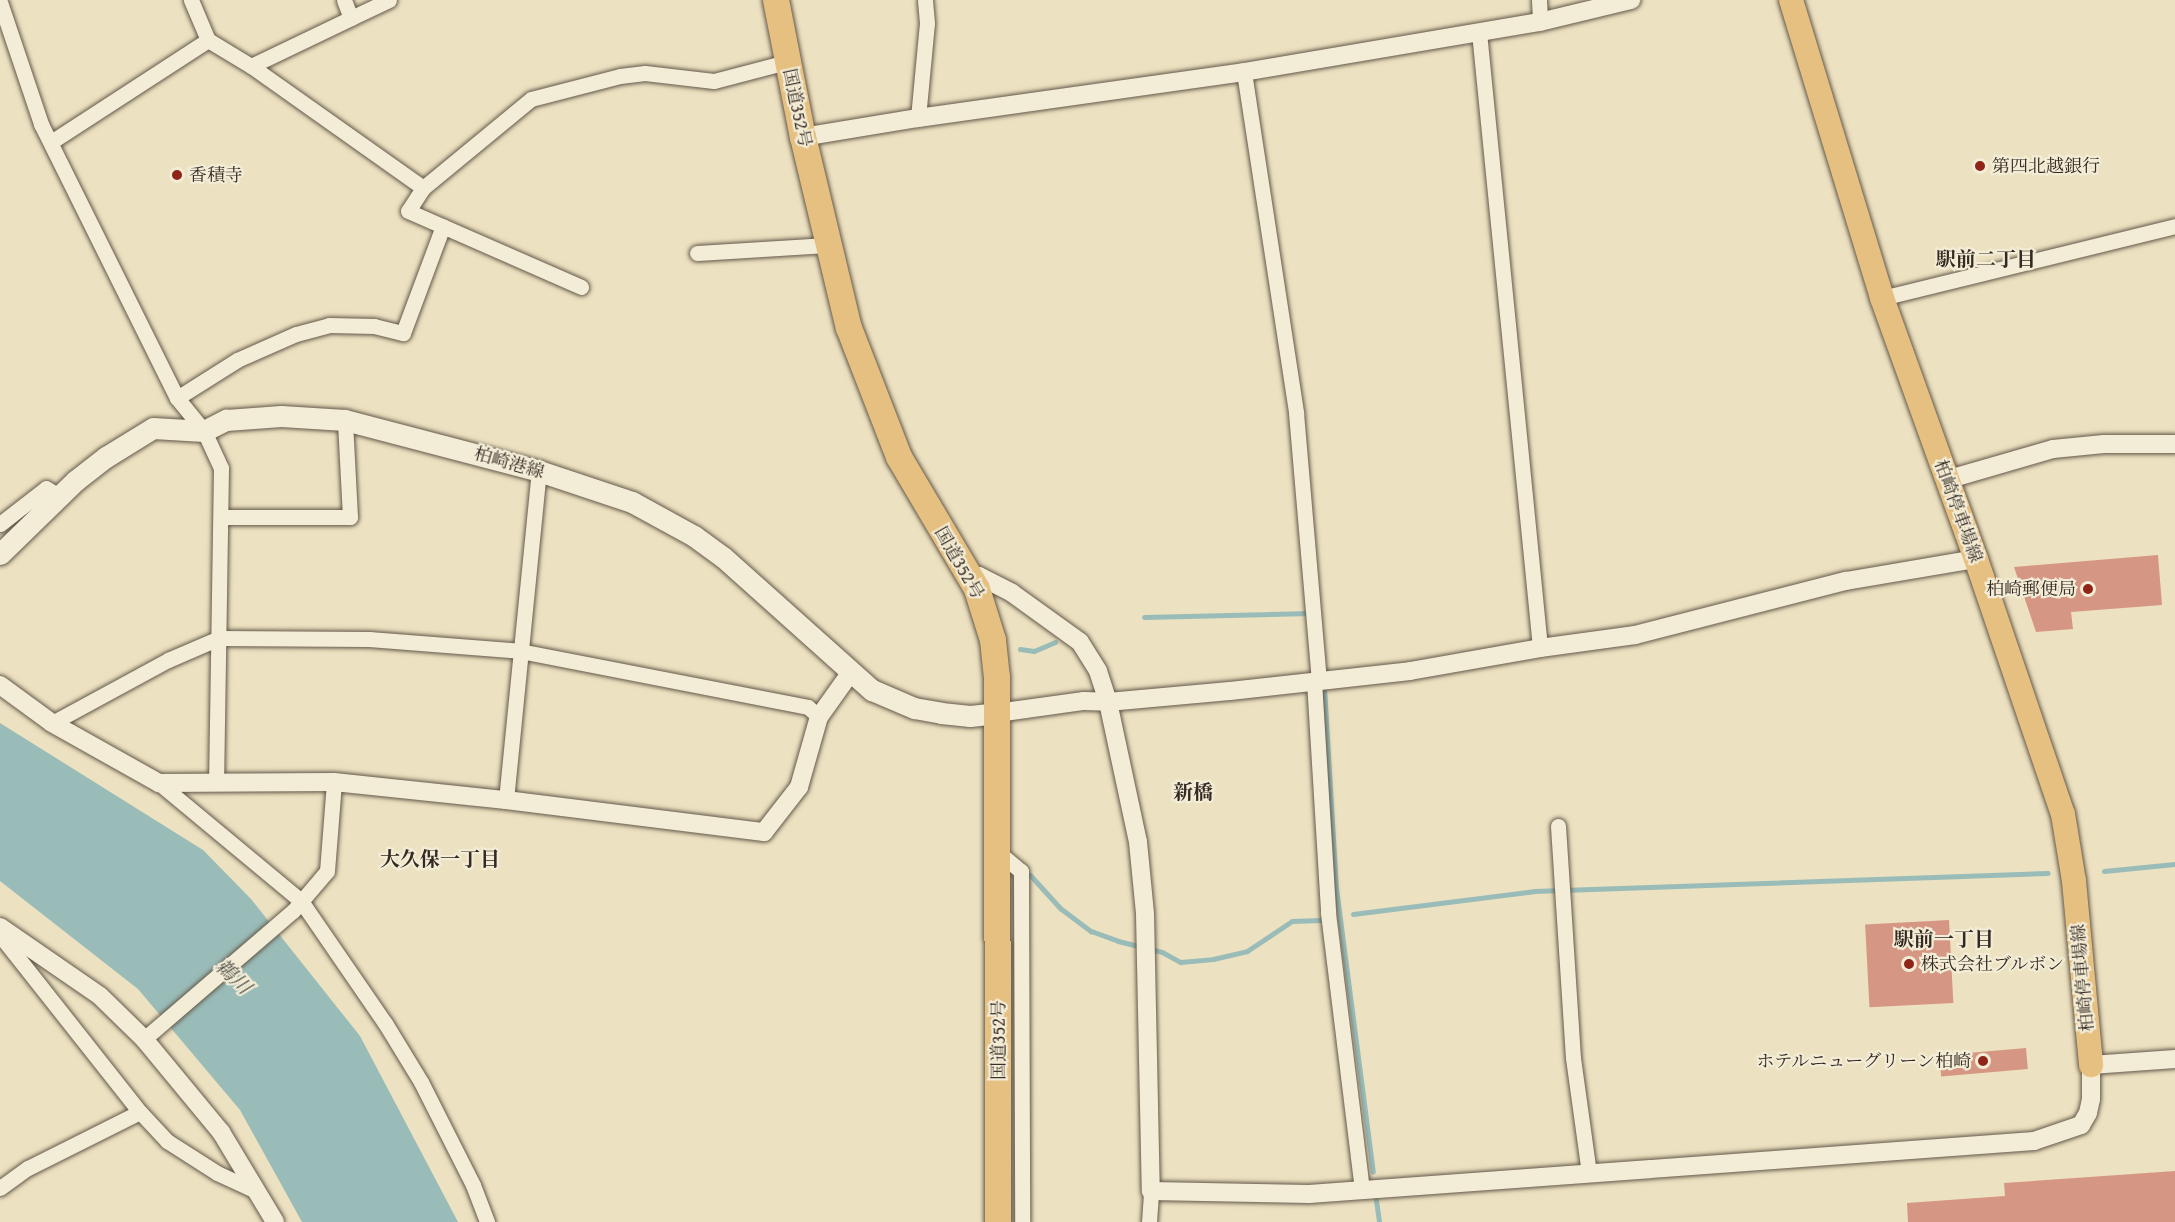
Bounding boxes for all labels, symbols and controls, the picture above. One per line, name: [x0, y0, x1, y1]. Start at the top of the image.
street label: 国道352号: [778, 67, 816, 149]
place label: 第四北越銀行: [1992, 155, 2100, 177]
marker: 第四北越銀行: [1973, 159, 1987, 173]
place label: 香積寺: [189, 164, 243, 186]
marker: 香積寺: [170, 168, 184, 182]
district label: 駅前二丁目: [1936, 246, 2036, 270]
street label: 柏崎港線: [471, 443, 547, 483]
street label: 柏崎停車場線: [1929, 457, 1987, 565]
street label: 国道352号: [930, 523, 988, 603]
place label: 柏崎郵便局: [1986, 578, 2076, 600]
marker: 柏崎郵便局: [2081, 582, 2095, 596]
district label: 新橋: [1173, 779, 1213, 803]
district label: 大久保一丁目: [380, 846, 500, 870]
street label: 柏崎停車場線: [2068, 923, 2098, 1033]
district label: 駅前一丁目: [1894, 926, 1994, 950]
water label: 鵜川: [211, 953, 257, 999]
place label: 株式会社ブルボン: [1921, 953, 2065, 975]
marker: 株式会社ブルボン: [1902, 957, 1916, 971]
street label: 国道352号: [988, 1000, 1010, 1080]
place label: ホテルニューグリーン柏崎: [1755, 1050, 1971, 1072]
marker: ホテルニューグリーン柏崎: [1976, 1054, 1990, 1068]

